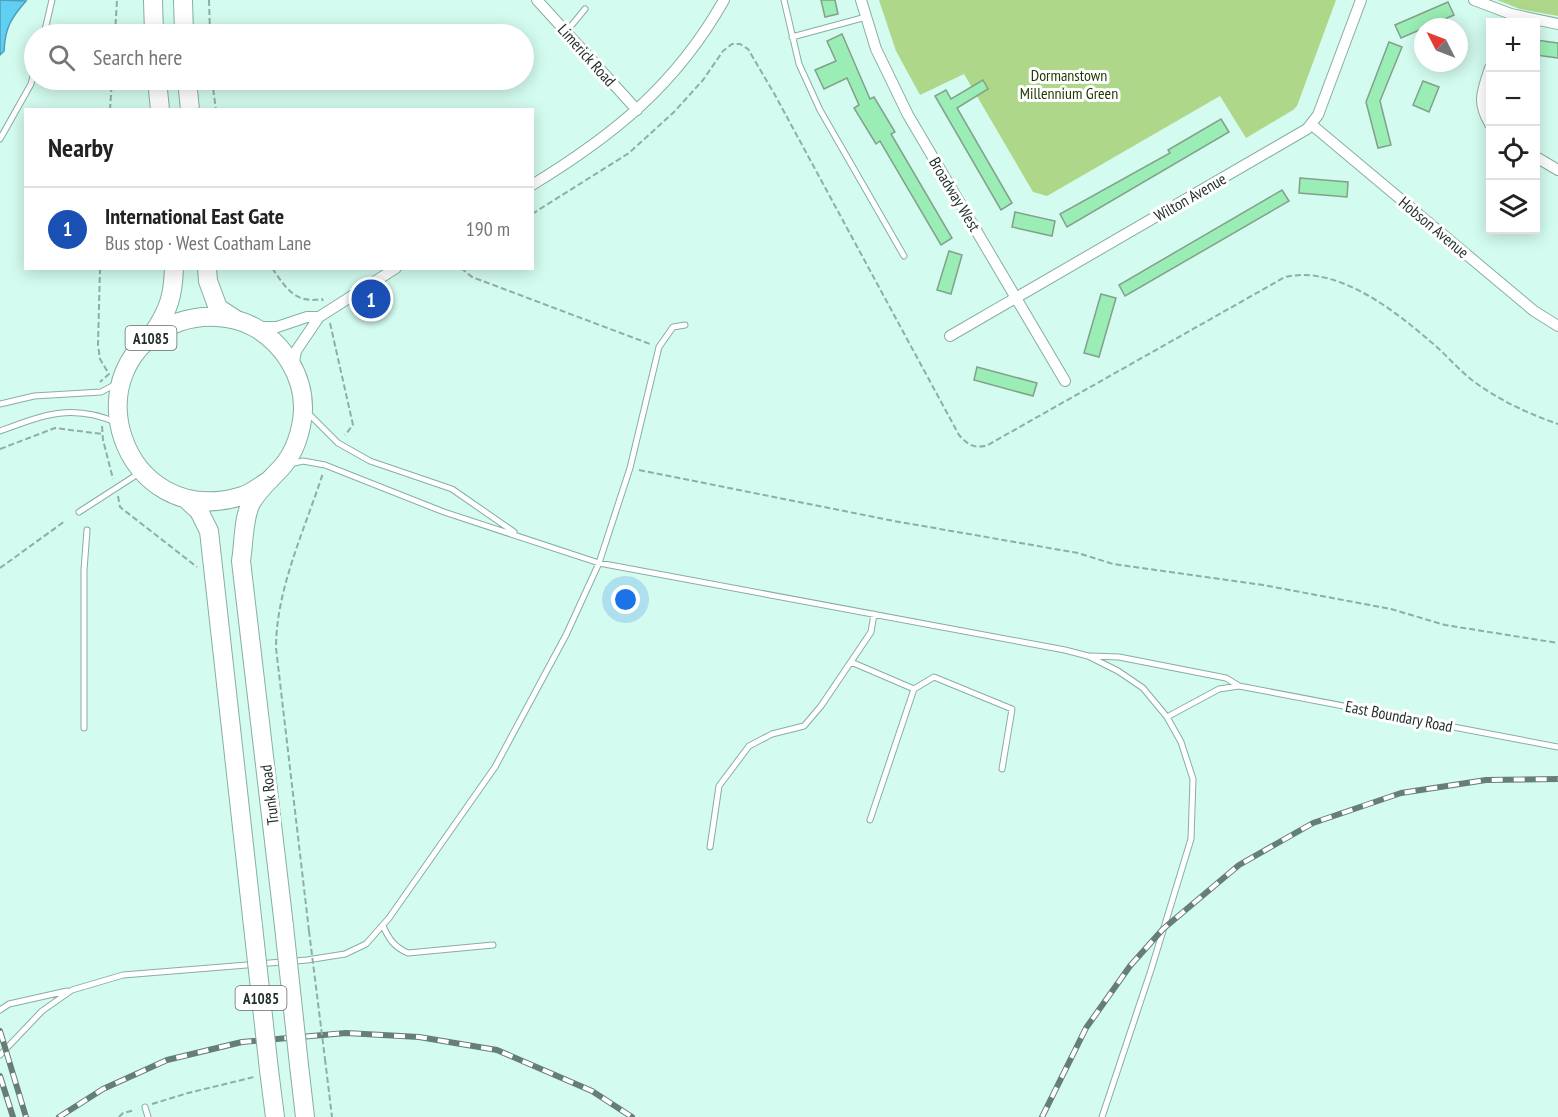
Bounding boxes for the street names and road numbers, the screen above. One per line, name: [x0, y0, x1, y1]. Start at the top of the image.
street label: Limerick Road: [554, 20, 620, 90]
street label: Broadway West: [925, 153, 985, 235]
street label: Wilton Avenue: [1151, 168, 1229, 226]
street label: Hobson Avenue: [1395, 192, 1473, 262]
road number: A1085: [126, 326, 176, 350]
street label: East Boundary Road: [1344, 696, 1454, 736]
street label: Trunk Road: [255, 764, 283, 826]
road number: A1085: [236, 986, 286, 1010]

